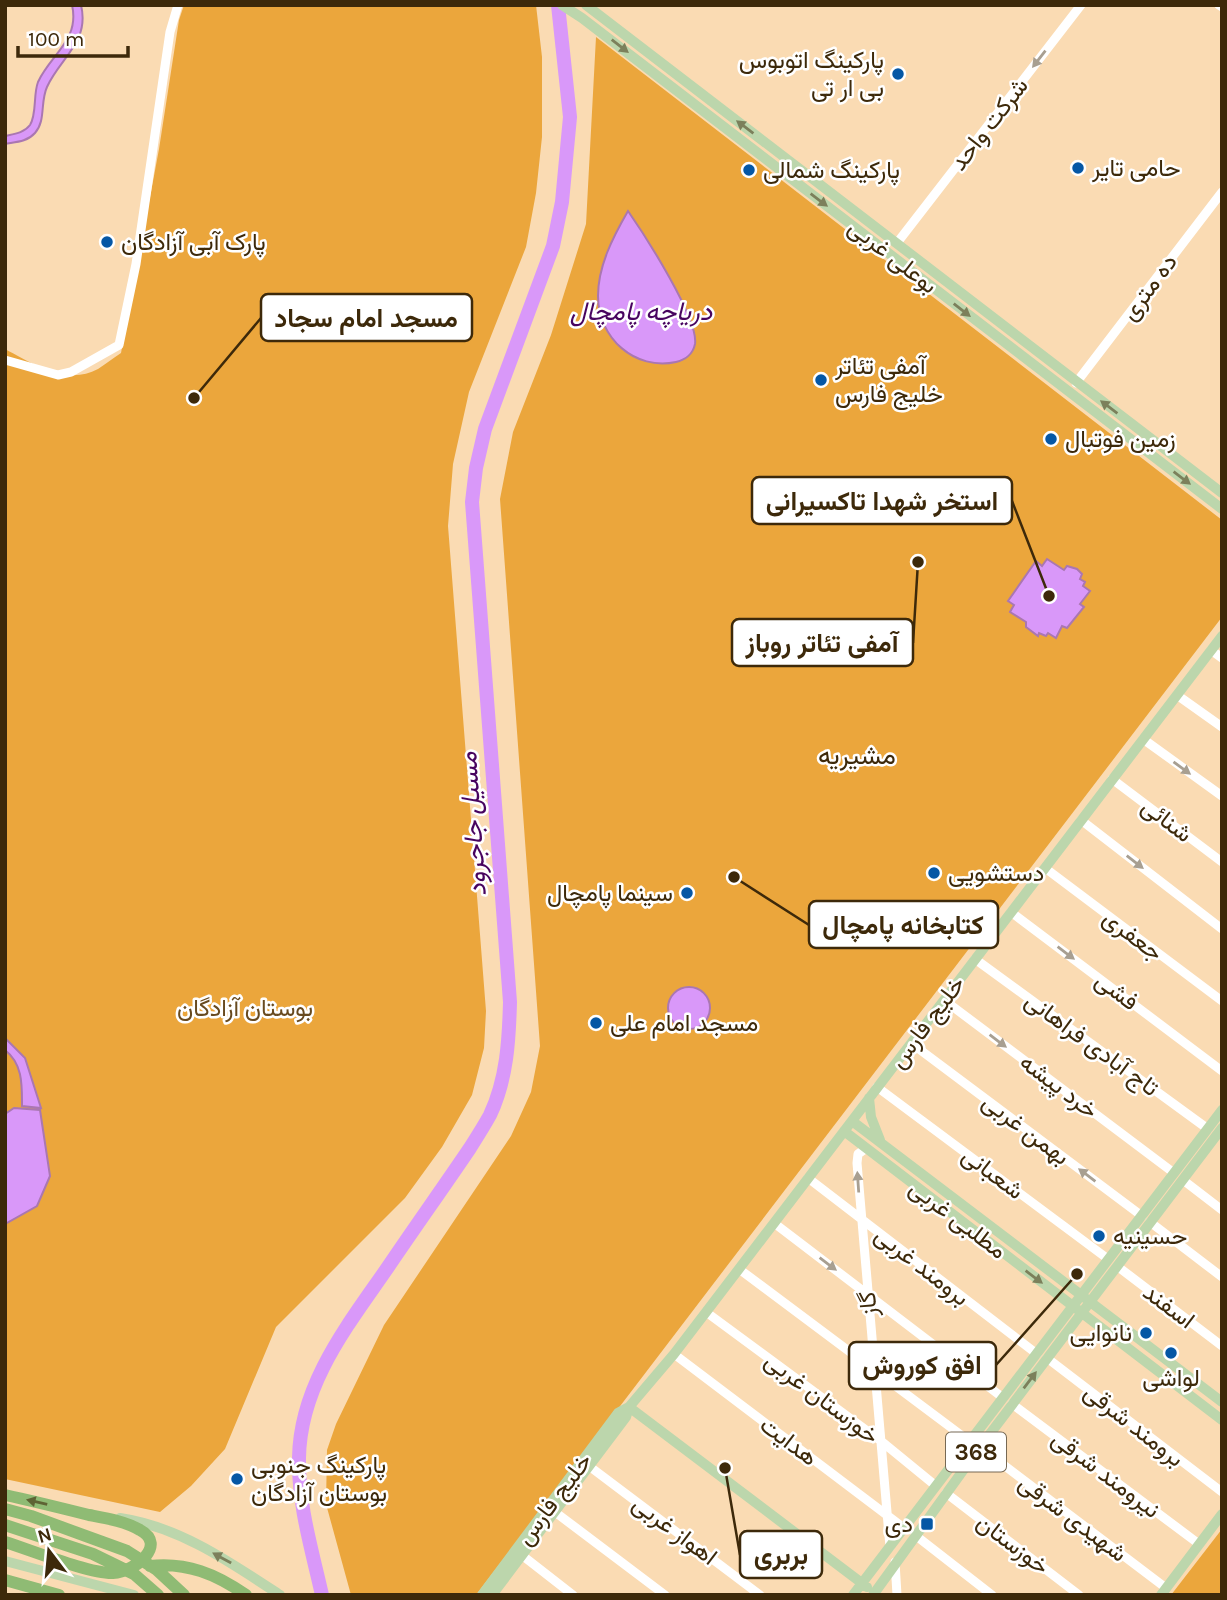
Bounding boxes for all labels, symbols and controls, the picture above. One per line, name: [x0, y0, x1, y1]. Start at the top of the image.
scale bar: [18, 14, 128, 58]
text: 100 m: [28, 27, 85, 51]
one-way arrow: [610, 39, 628, 54]
place label: پارکینگ اتوبوس بی ار تی: [739, 46, 884, 103]
one-way arrow: [1032, 50, 1047, 68]
marker: پارکینگ اتوبوس بی ار تی: [890, 66, 906, 82]
street label: شرکت واحد: [944, 72, 1035, 176]
one-way arrow: [737, 120, 755, 135]
place label: حامی تایر: [1091, 154, 1181, 183]
place label: پارکینگ شمالی: [763, 156, 900, 186]
marker: حامی تایر: [1070, 160, 1086, 176]
marker: پارکینگ شمالی: [741, 162, 757, 178]
one-way arrow: [810, 192, 828, 207]
street label: بوعلی غربی: [842, 213, 943, 300]
place label: پارک آبی آزادگان: [121, 228, 266, 258]
marker: پارک آبی آزادگان: [99, 234, 115, 250]
street label: ده متری: [1115, 248, 1184, 326]
callout: مسجد امام سجاد: [261, 294, 472, 341]
water label: دریاچه پامچال: [570, 296, 713, 329]
one-way arrow: [953, 302, 971, 317]
text: مسجد امام سجاد: [274, 303, 458, 335]
place label: آمفی تئاتر خلیج فارس: [834, 352, 943, 411]
marker: آمفی تئاتر خلیج فارس: [813, 372, 829, 388]
one-way arrow: [1100, 400, 1118, 415]
place label: زمین فوتبال: [1065, 425, 1176, 454]
marker: زمین فوتبال: [1043, 431, 1059, 447]
one-way arrow: [1172, 471, 1190, 486]
callout: استخر شهدا تاکسیرانی: [752, 477, 1012, 524]
text: استخر شهدا تاکسیرانی: [766, 486, 998, 517]
callout: آمفی تئاتر روباز: [732, 619, 913, 666]
text: آمفی تئاتر روباز: [745, 628, 901, 659]
district label: مشیریه: [818, 740, 896, 771]
water label: مسیل جاجرود: [452, 751, 493, 897]
one-way arrow: [1173, 761, 1191, 775]
street label: شنائی: [1136, 792, 1198, 848]
one-way arrow: [1126, 855, 1144, 869]
place label: دستشویی: [948, 859, 1044, 888]
marker: دستشویی: [926, 865, 942, 881]
place label: سینما پامچال: [547, 879, 673, 909]
marker: سینما پامچال: [679, 885, 695, 901]
callout: کتابخانه پامچال: [809, 901, 998, 948]
street label: جعفری: [1097, 903, 1169, 967]
text: کتابخانه پامچال: [822, 910, 984, 943]
one-way arrow: [1056, 945, 1074, 960]
street label: فشی: [1090, 966, 1144, 1016]
street label: خلیج فارس: [883, 970, 973, 1075]
street label: تاج آبادی فراهانی: [1018, 986, 1164, 1104]
park label: بوستان آزادگان: [177, 994, 313, 1023]
place label: مسجد امام علی: [610, 1009, 758, 1039]
marker: مسجد امام علی: [588, 1015, 604, 1031]
one-way arrow: [989, 1034, 1008, 1048]
street label: خرد پیشه: [1013, 1048, 1104, 1126]
street label: بهمن غربی: [976, 1087, 1075, 1172]
street label: شعبانی: [957, 1141, 1029, 1205]
one-way arrow: [1078, 1168, 1096, 1182]
one-way arrow: [853, 1171, 864, 1193]
street label: مطلبی غربی: [903, 1173, 1012, 1265]
street label: برومند غربی: [869, 1220, 975, 1312]
place label: حسینیه: [1113, 1222, 1187, 1250]
marker: حسینیه: [1091, 1228, 1107, 1244]
one-way arrow: [819, 1257, 837, 1271]
one-way arrow: [1025, 1270, 1043, 1284]
street label: اسفند: [1138, 1278, 1200, 1334]
street label: گاز: [853, 1290, 884, 1319]
place label: نانوایی: [1069, 1319, 1132, 1348]
marker: نانوایی: [1138, 1325, 1154, 1341]
callout: افق کوروش: [849, 1342, 996, 1389]
marker: لواشی: [1163, 1345, 1179, 1361]
street label: خوزستان غربی: [759, 1346, 885, 1451]
text: افق کوروش: [862, 1350, 982, 1381]
place label: لواشی: [1142, 1364, 1200, 1393]
one-way arrow: [1023, 1371, 1037, 1389]
street label: برومند شرقی: [1078, 1377, 1190, 1473]
street label: هدایت: [755, 1410, 823, 1472]
street label: نیرومند شرقی: [1046, 1424, 1166, 1525]
road number: 368: [946, 1432, 1006, 1471]
street label: خلیج فارس: [510, 1447, 600, 1552]
place label: پارکینگ جنوبی بوستان آزادگان: [251, 1451, 387, 1508]
street label: شهیدی شرقی: [1013, 1468, 1133, 1569]
marker: پارکینگ جنوبی بوستان آزادگان: [229, 1471, 245, 1487]
street label: اهواز غربی: [627, 1489, 723, 1572]
one-way arrow: [26, 1496, 48, 1507]
street label: خوزستان: [971, 1508, 1055, 1581]
place label: دی: [885, 1510, 913, 1538]
north arrow: [14, 1516, 84, 1586]
marker: دی: [919, 1516, 935, 1532]
text: N: [35, 1523, 54, 1548]
callout: بربری: [740, 1531, 822, 1578]
text: بربری: [754, 1540, 808, 1571]
one-way arrow: [212, 1552, 232, 1564]

